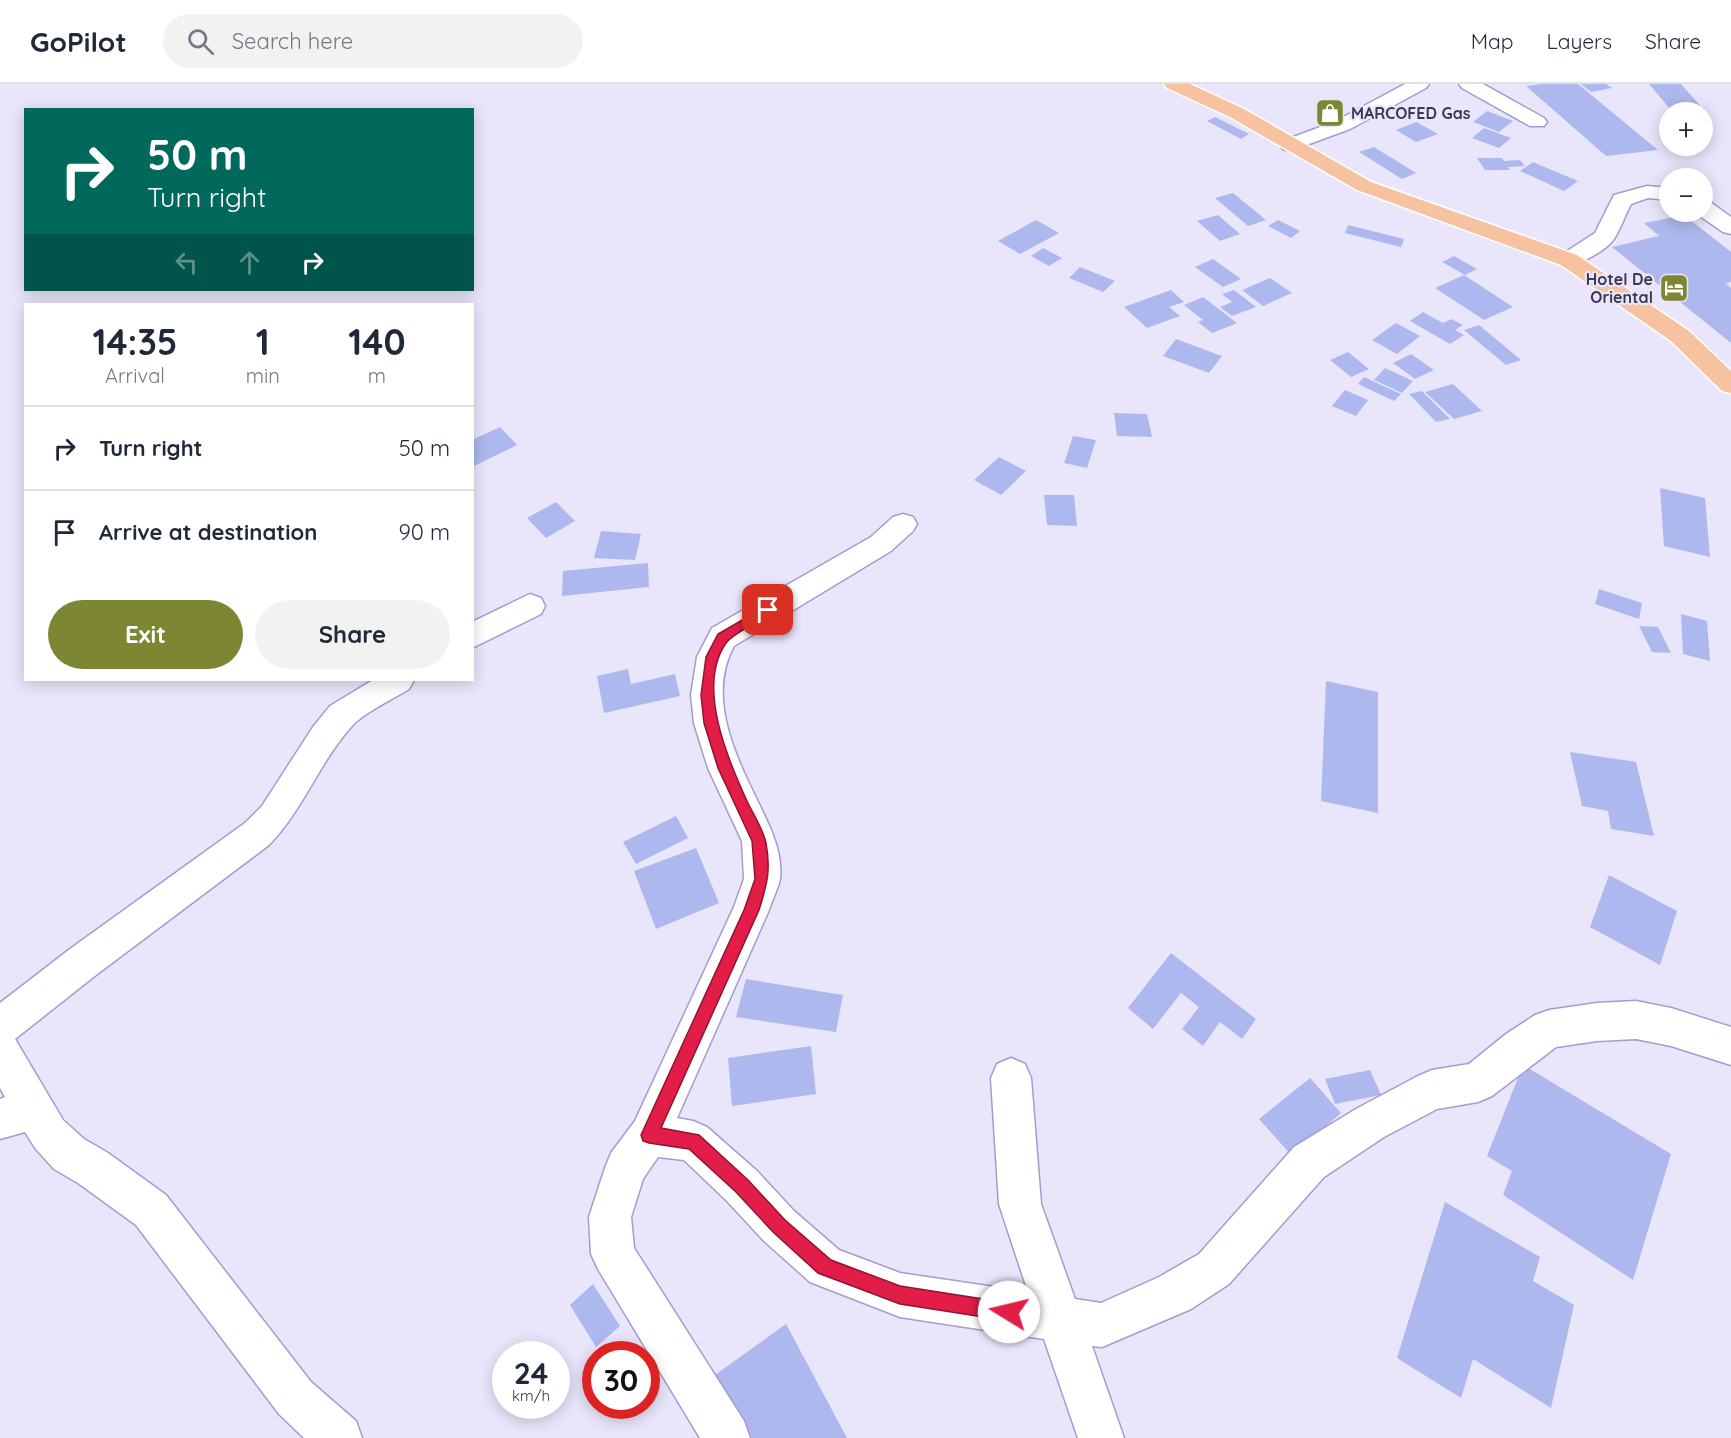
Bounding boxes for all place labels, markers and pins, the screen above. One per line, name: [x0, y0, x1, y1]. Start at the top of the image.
shop icon: MARCOFED Gas: [1314, 97, 1346, 129]
place label: MARCOFED Gas: [1351, 103, 1471, 123]
place label: Hotel De Oriental: [1586, 269, 1653, 307]
hotel icon: Hotel De Oriental: [1658, 272, 1690, 304]
pin: [742, 584, 793, 635]

